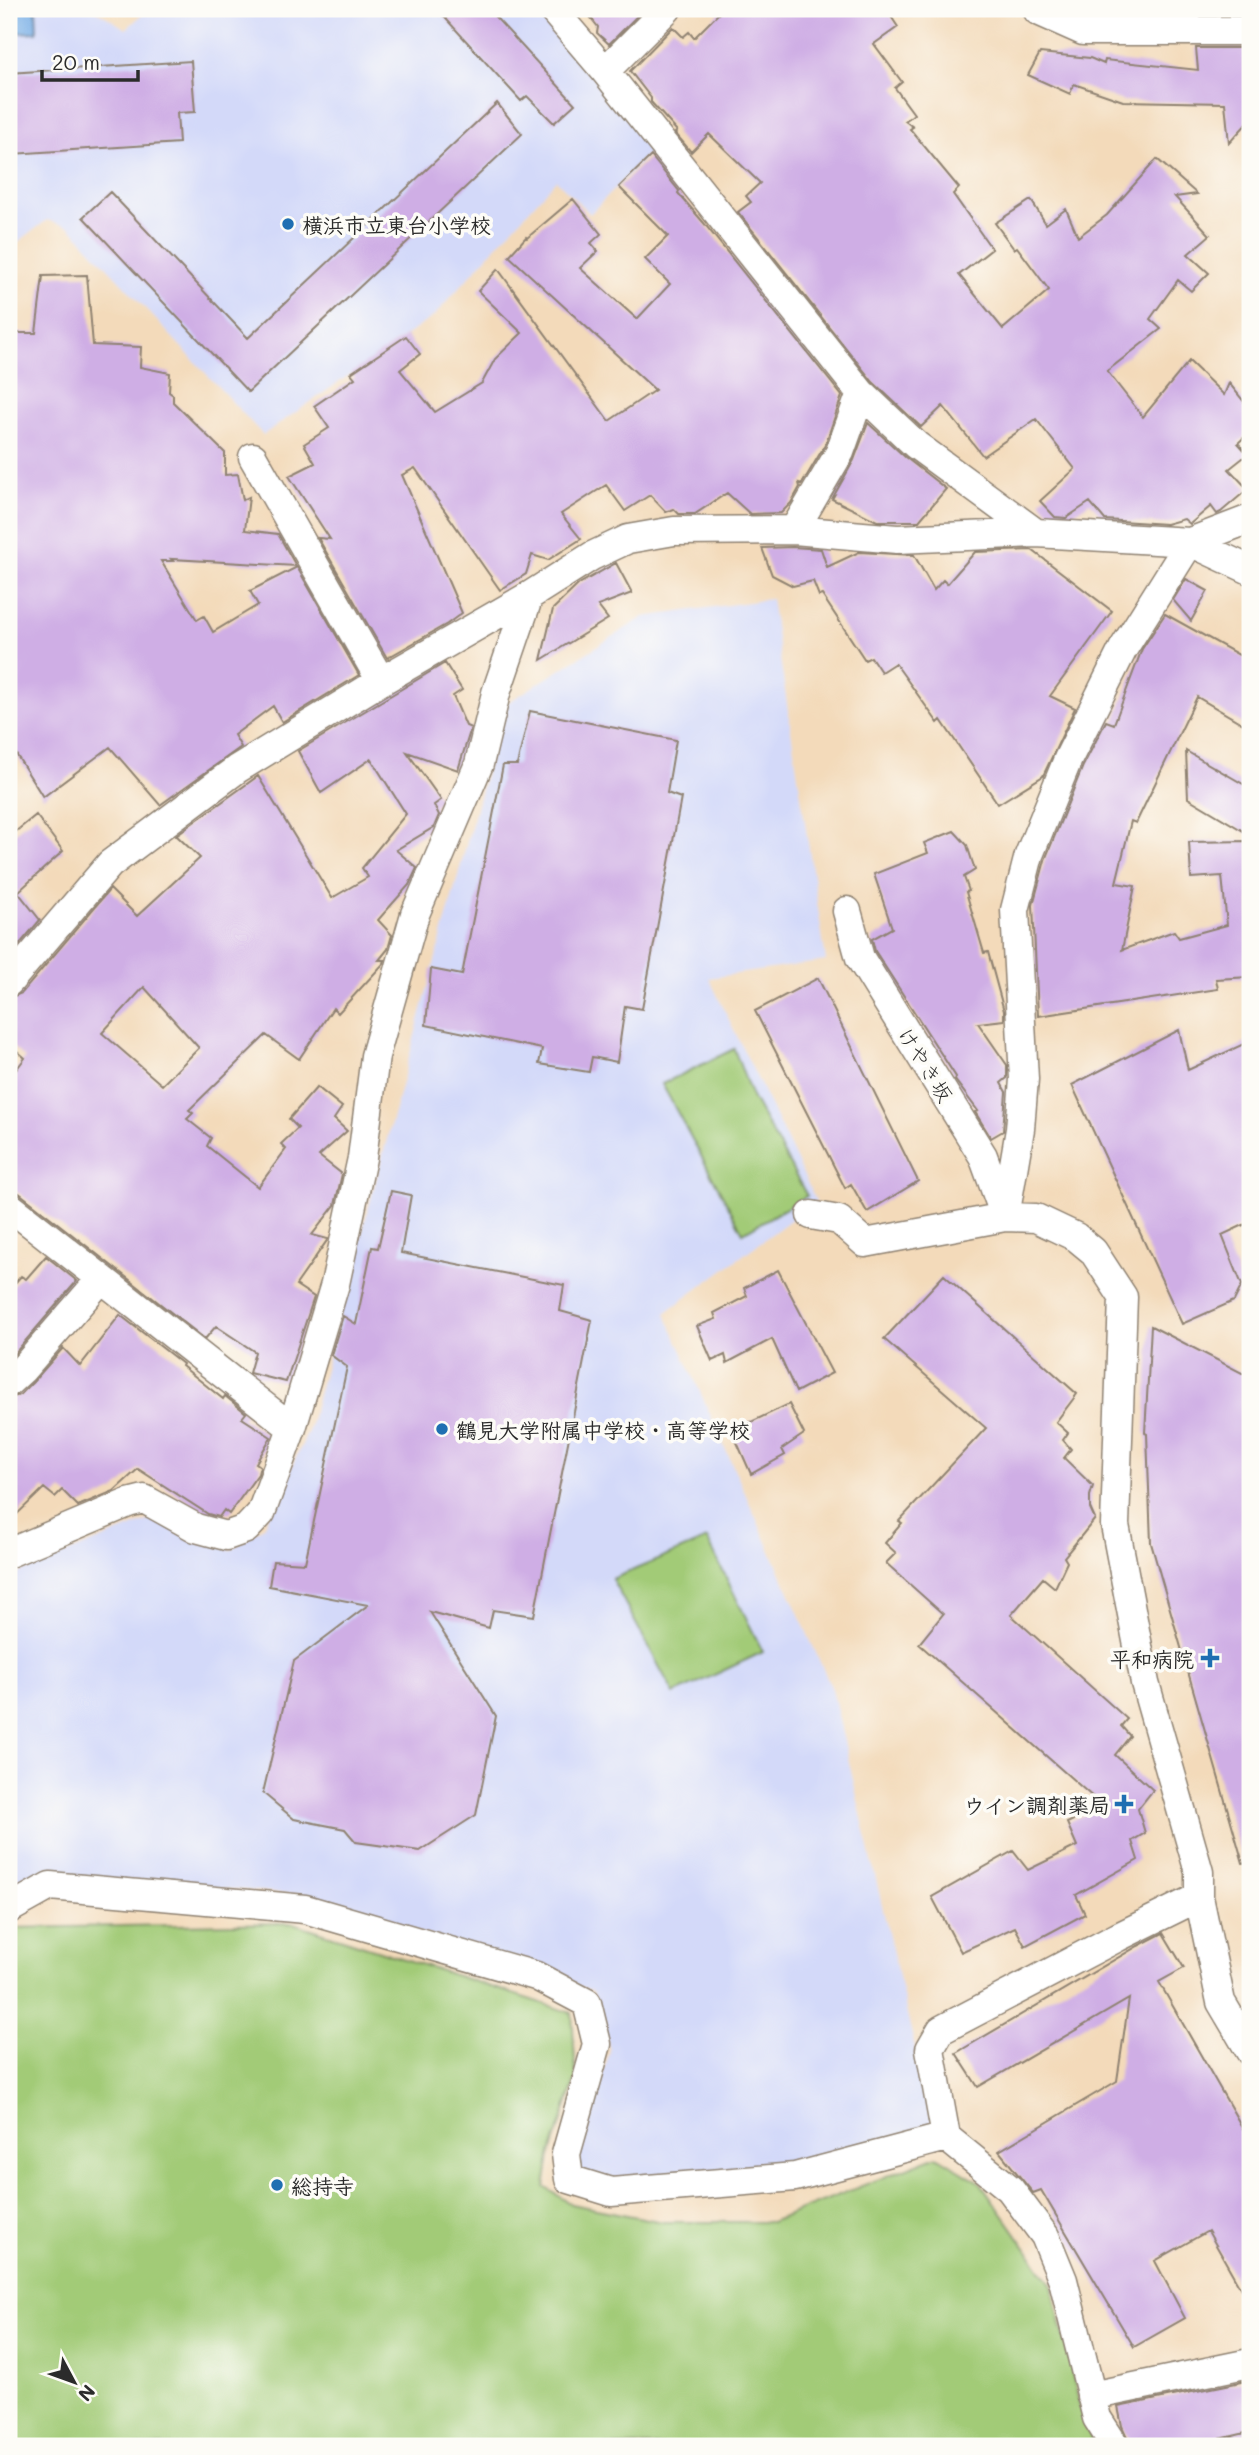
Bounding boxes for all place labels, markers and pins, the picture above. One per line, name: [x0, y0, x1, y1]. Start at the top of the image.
place label: 横浜市立東台小学校: [302, 211, 491, 238]
marker: 横浜市立東台小学校: [280, 216, 296, 232]
place label: 鶴見大学附属中学校・高等学校: [456, 1416, 750, 1443]
marker: 鶴見大学附属中学校・高等学校: [434, 1421, 450, 1437]
place label: 平和病院: [1110, 1645, 1194, 1672]
marker: 平和病院: [1200, 1648, 1220, 1668]
place label: ウイン調剤薬局: [963, 1791, 1110, 1818]
marker: ウイン調剤薬局: [1116, 1796, 1132, 1812]
place label: 総持寺: [291, 2172, 354, 2199]
marker: 総持寺: [269, 2177, 285, 2193]

